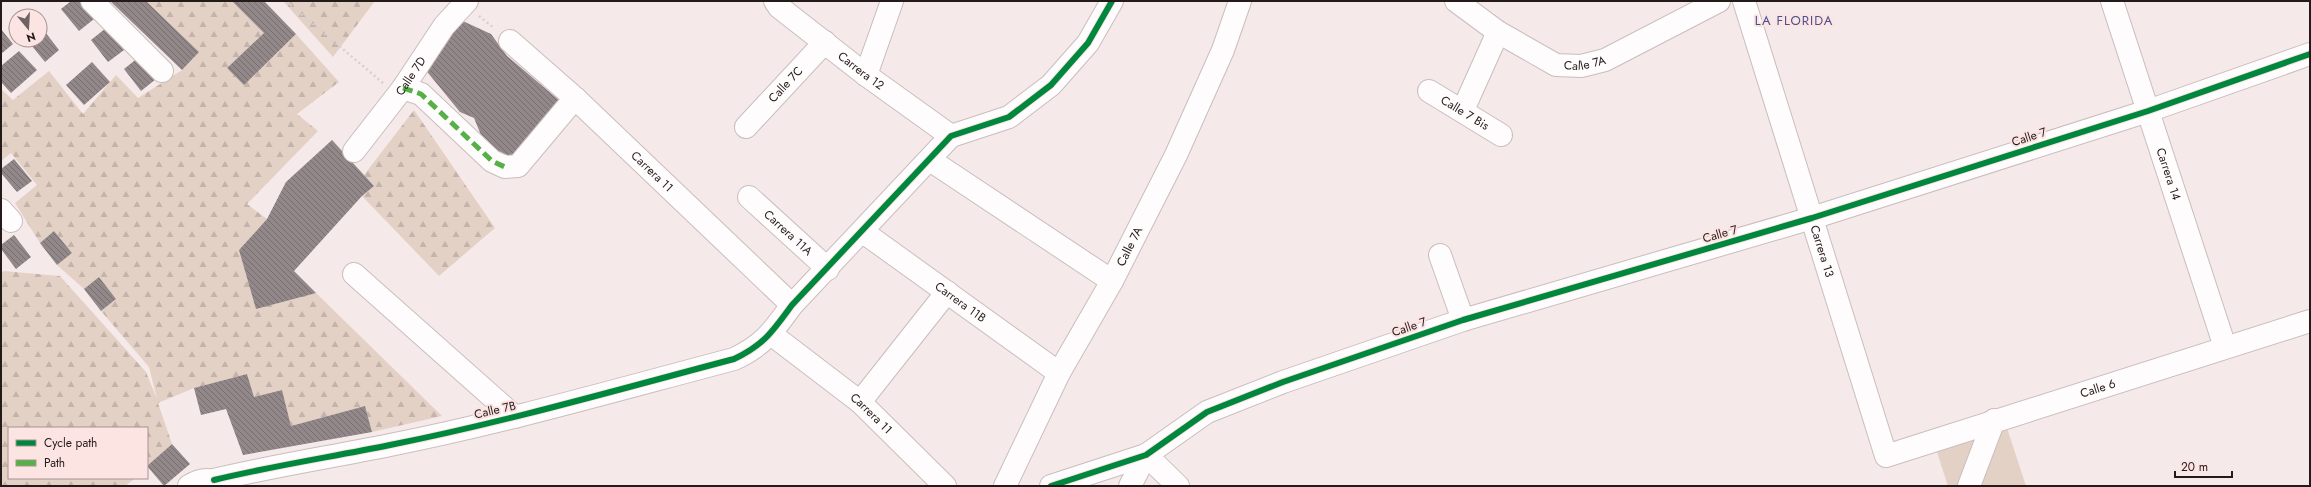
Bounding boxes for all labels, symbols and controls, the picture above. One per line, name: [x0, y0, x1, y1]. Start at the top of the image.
north arrow: [8, 8, 48, 48]
district label: LA FLORIDA: [1755, 11, 1833, 30]
text: N: [24, 29, 38, 46]
street label: Carrera 12: [834, 47, 888, 94]
street label: Calle 7A: [1564, 51, 1608, 75]
street label: Calle 7D: [391, 53, 430, 100]
street label: Calle 7C: [764, 62, 807, 107]
street label: Calle 7 Bis: [1437, 91, 1493, 135]
street label: Calle 7: [2009, 123, 2049, 151]
street label: Carrera 14: [2152, 145, 2185, 203]
street label: Carrera 11: [627, 147, 677, 196]
street label: Carrera 11A: [760, 206, 817, 260]
street label: Calle 7: [1700, 220, 1740, 248]
street label: Carrera 13: [1805, 223, 1839, 280]
street label: Calle 7A: [1112, 224, 1147, 270]
street label: Carrera 11B: [931, 277, 990, 327]
street label: Calle 7: [1389, 312, 1429, 341]
street label: Calle 6: [2078, 374, 2118, 403]
street label: Carrera 11: [846, 389, 896, 438]
street label: Calle 7B: [472, 396, 518, 424]
legend: [8, 427, 148, 479]
text: Cycle path: [44, 434, 97, 452]
scale bar: [2175, 453, 2232, 479]
text: Path: [44, 454, 65, 472]
text: 20 m: [2181, 458, 2208, 476]

